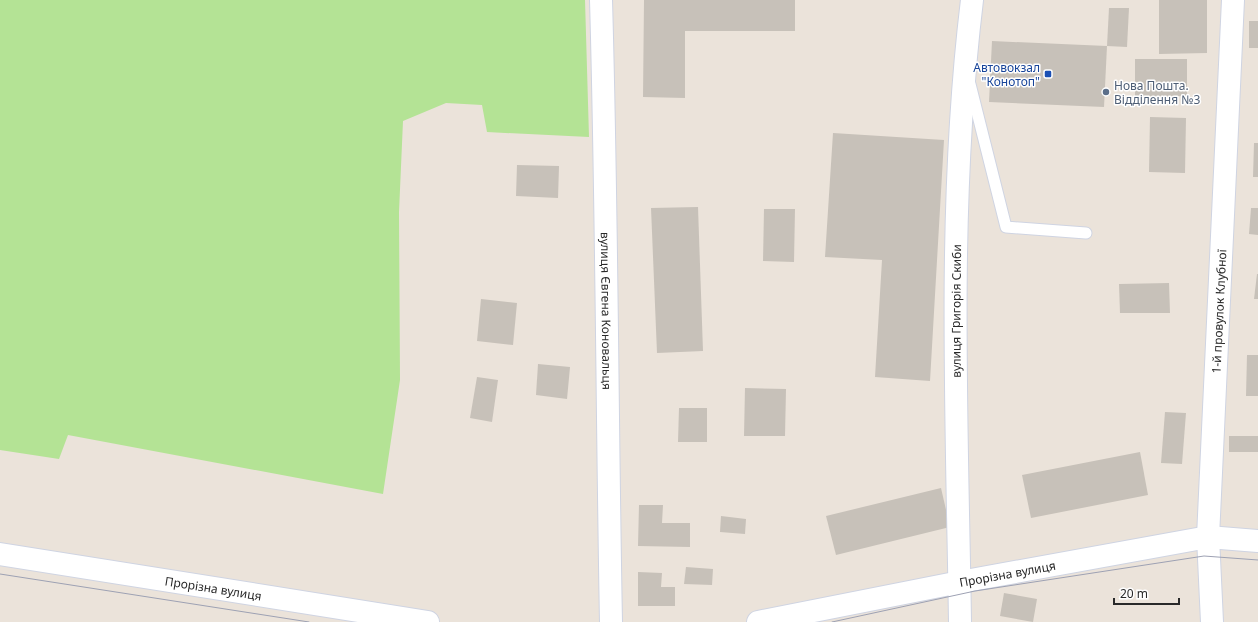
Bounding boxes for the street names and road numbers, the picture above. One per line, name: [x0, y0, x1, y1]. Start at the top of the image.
street label: вулиця Євгена Коновальця: [597, 232, 616, 390]
street label: вулиця Григорія Скиби: [947, 244, 965, 378]
street label: 1-й провулок Клубної: [1207, 249, 1230, 374]
street label: Прорізна вулиця: [958, 556, 1057, 590]
street label: Прорізна вулиця: [164, 572, 263, 604]

